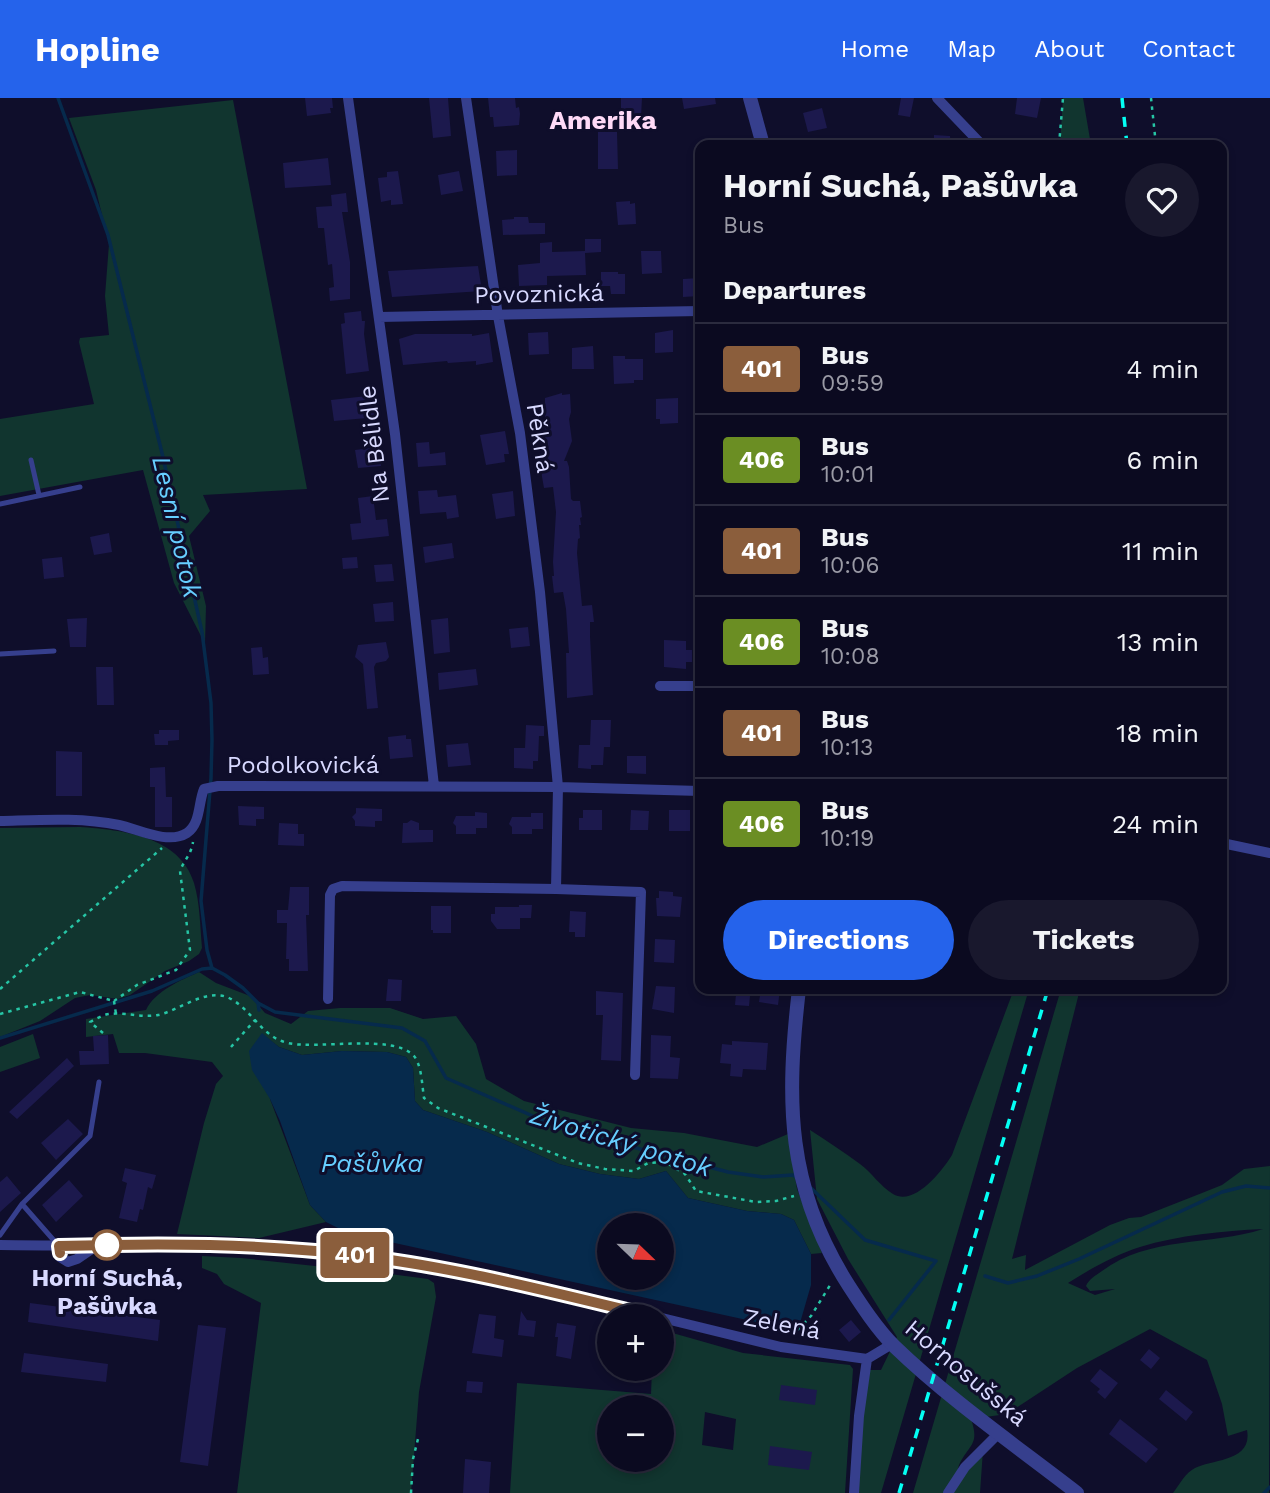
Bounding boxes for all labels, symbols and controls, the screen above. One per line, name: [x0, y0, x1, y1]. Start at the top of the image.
text: Hopline: [35, 30, 160, 69]
text: Home: [841, 35, 909, 63]
text: Map: [947, 35, 996, 63]
text: About: [1034, 35, 1104, 63]
text: Contact: [1142, 35, 1235, 63]
district label: Amerika: [550, 105, 657, 135]
button: heart: [1125, 163, 1199, 237]
text: Horní Suchá, Pašůvka: [723, 166, 1078, 205]
text: Bus: [723, 212, 764, 239]
text: Departures: [723, 275, 866, 305]
street label: Povoznická: [474, 279, 604, 309]
text: Bus: [821, 340, 869, 370]
text: 4 min: [1126, 354, 1199, 384]
text: 401: [741, 355, 782, 383]
text: 09:59: [821, 370, 884, 397]
street label: Na Bělidle: [353, 384, 395, 504]
street label: Pěkná: [521, 401, 559, 475]
text: Bus: [821, 431, 869, 461]
text: 6 min: [1127, 445, 1199, 475]
text: 406: [739, 446, 784, 474]
water label: Lesní potok: [146, 453, 208, 602]
text: 10:01: [821, 461, 874, 488]
text: Bus: [821, 522, 869, 552]
text: 11 min: [1122, 536, 1199, 566]
text: 401: [741, 537, 782, 565]
text: 10:06: [821, 552, 879, 579]
text: Bus: [821, 613, 869, 643]
text: 13 min: [1117, 627, 1199, 657]
text: 406: [739, 628, 784, 656]
text: 10:08: [821, 643, 880, 670]
text: Bus: [821, 704, 869, 734]
text: 18 min: [1116, 718, 1199, 748]
text: 401: [741, 719, 782, 747]
text: 10:13: [821, 734, 873, 761]
street label: Podolkovická: [227, 751, 379, 779]
text: Bus: [821, 795, 869, 825]
text: 24 min: [1112, 809, 1199, 839]
text: 406: [739, 810, 784, 838]
text: 10:19: [821, 825, 874, 852]
button: Directions: [723, 900, 954, 980]
button: Tickets: [968, 900, 1199, 980]
water label: Životický potok: [526, 1099, 716, 1183]
water label: Pašůvka: [321, 1148, 423, 1178]
north arrow: [597, 1213, 674, 1290]
map controls: [597, 1213, 674, 1472]
marker: Horní Suchá, Pašůvka: [92, 1230, 122, 1260]
line badge: 401: [315, 1232, 395, 1278]
text: 401: [334, 1241, 376, 1269]
place label: Horní Suchá, Pašůvka: [31, 1264, 183, 1320]
street label: Zelená: [741, 1303, 823, 1345]
button: +: [597, 1304, 674, 1381]
street label: Hornosušská: [899, 1314, 1033, 1432]
button: −: [597, 1395, 674, 1472]

